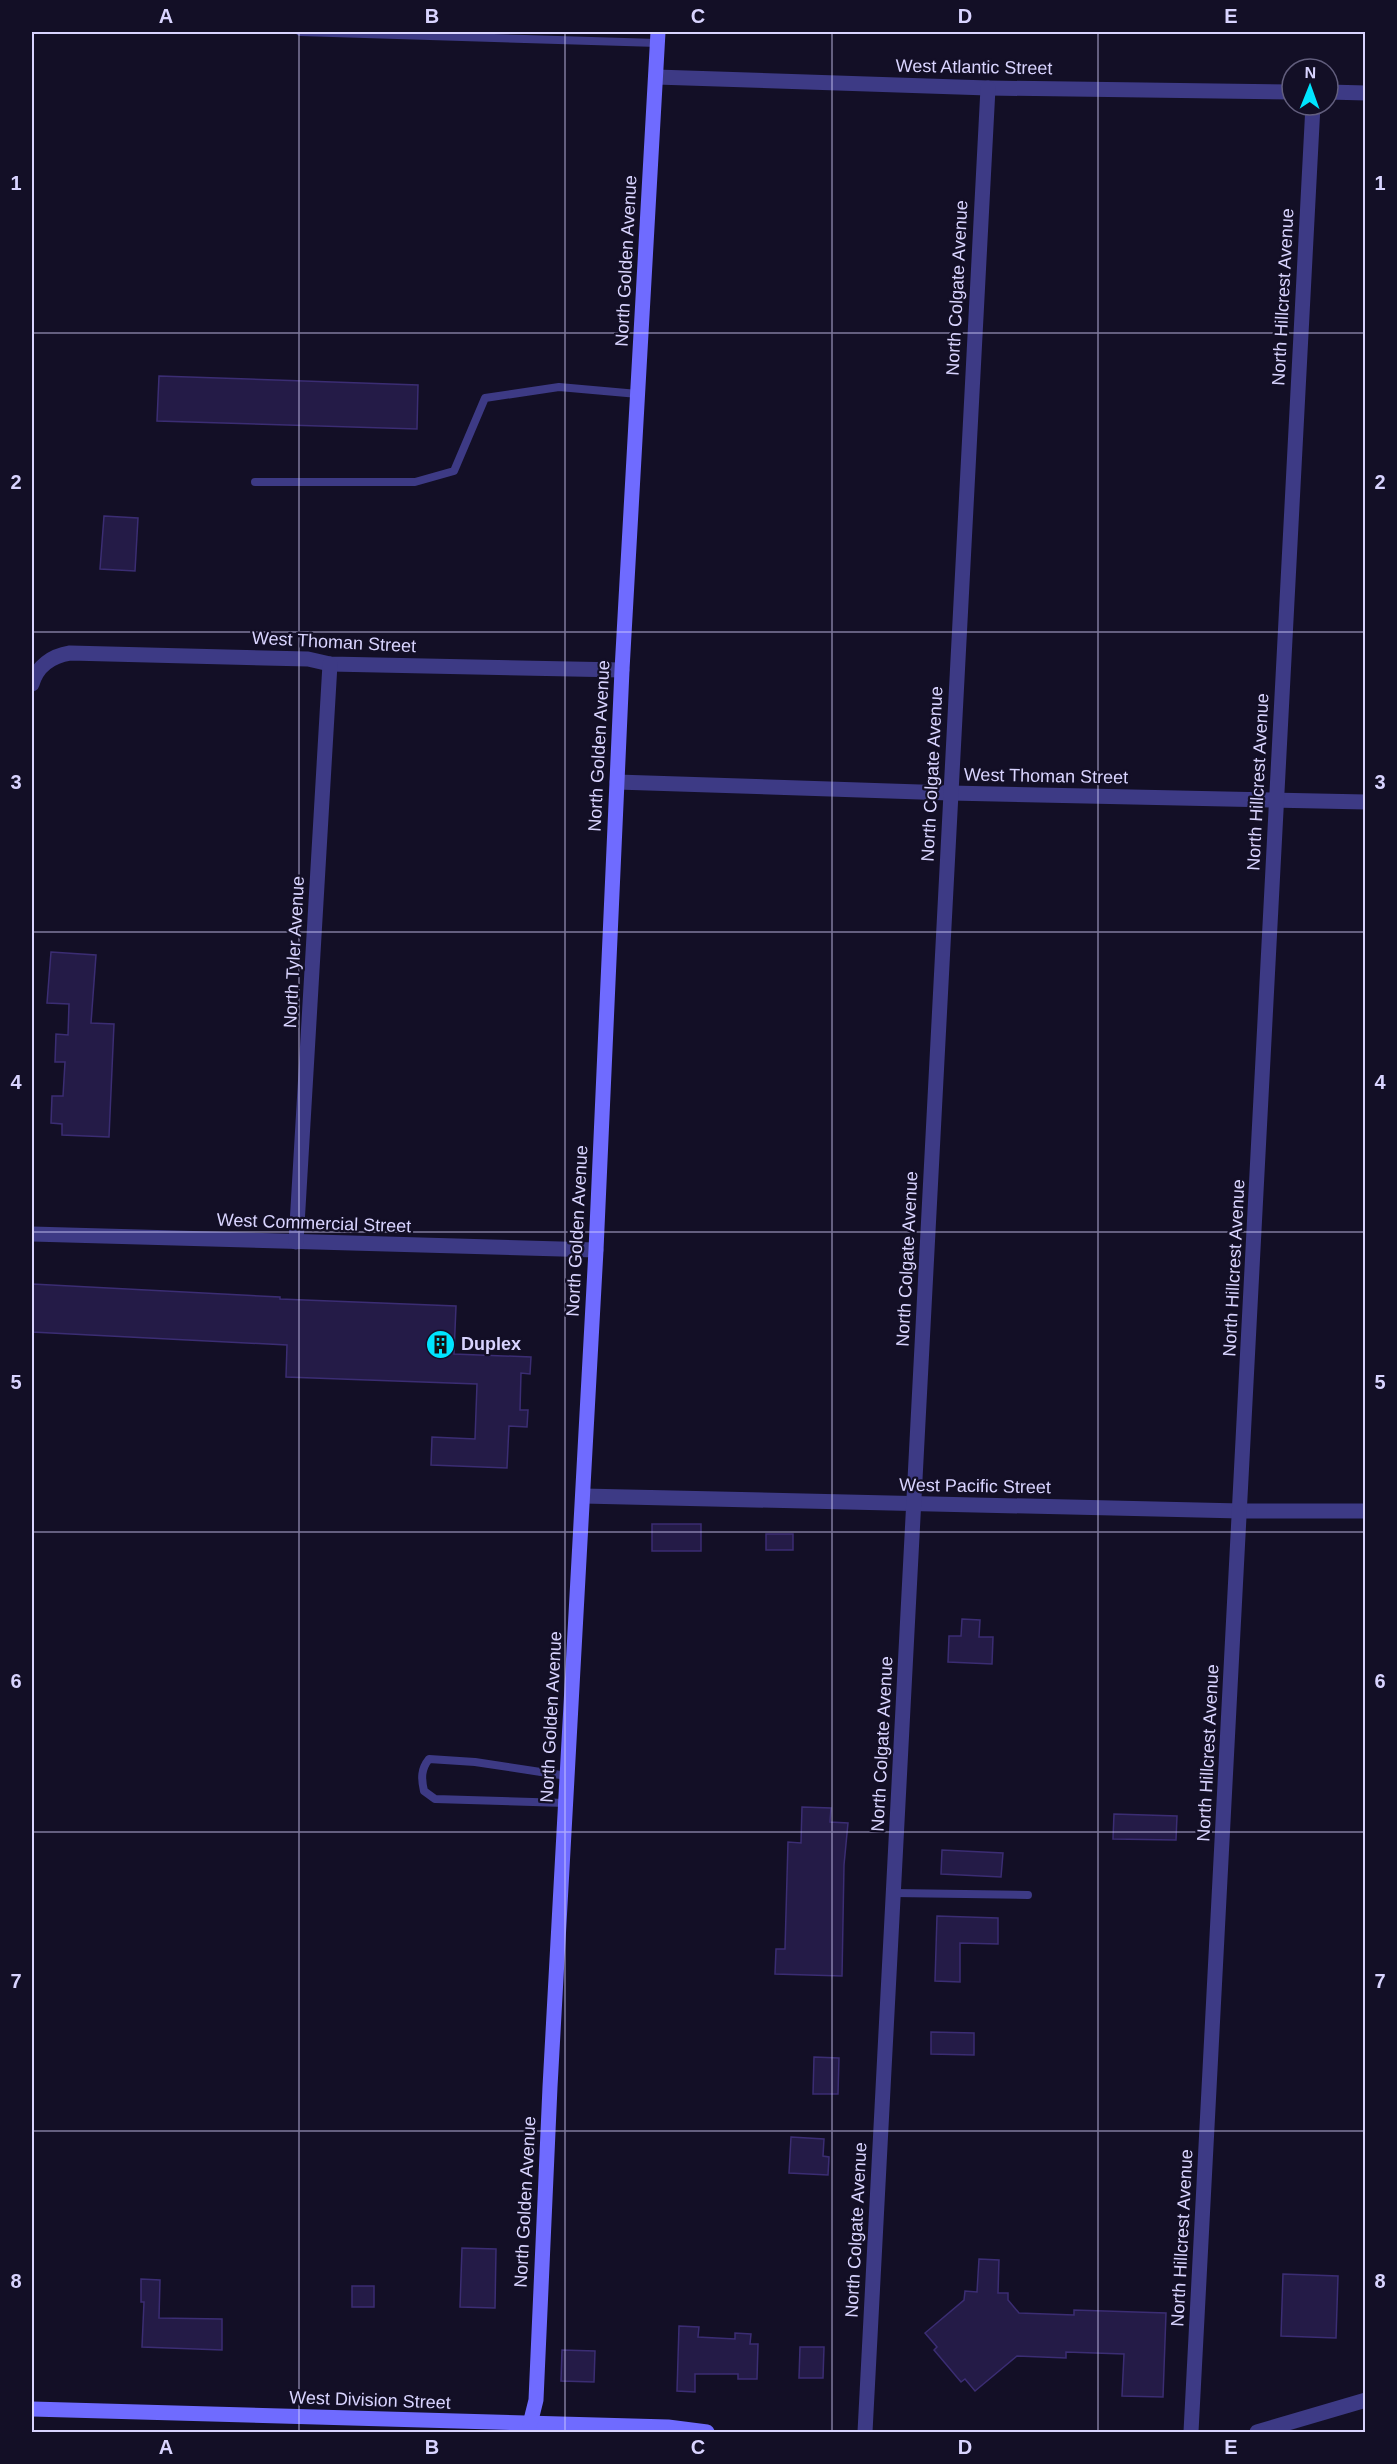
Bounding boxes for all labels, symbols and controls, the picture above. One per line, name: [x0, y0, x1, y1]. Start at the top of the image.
text: A: [159, 5, 173, 27]
text: B: [425, 5, 439, 27]
text: C: [691, 5, 705, 27]
text: D: [958, 5, 972, 27]
text: E: [1224, 5, 1238, 27]
street label: West Atlantic Street: [895, 56, 1053, 78]
north arrow: [1280, 57, 1340, 117]
text: N: [1304, 64, 1316, 81]
text: 1: [10, 172, 22, 194]
text: 1: [1374, 172, 1386, 194]
street label: North Golden Avenue: [612, 175, 640, 347]
street label: North Colgate Avenue: [942, 200, 972, 376]
street label: North Hillcrest Avenue: [1268, 208, 1298, 386]
text: 2: [10, 471, 22, 493]
text: 2: [1374, 471, 1386, 493]
street label: West Thoman Street: [251, 628, 417, 656]
street label: North Golden Avenue: [585, 660, 613, 832]
street label: North Colgate Avenue: [917, 686, 947, 862]
street label: North Hillcrest Avenue: [1243, 693, 1273, 871]
street label: West Thoman Street: [964, 765, 1128, 787]
text: 3: [10, 771, 22, 793]
text: 3: [1374, 771, 1386, 793]
street label: North Tyler Avenue: [280, 875, 308, 1029]
text: 4: [10, 1071, 22, 1093]
text: 4: [1374, 1071, 1386, 1093]
street label: North Golden Avenue: [563, 1145, 591, 1317]
street label: North Colgate Avenue: [892, 1171, 922, 1347]
street label: North Hillcrest Avenue: [1219, 1179, 1249, 1357]
street label: West Commercial Street: [216, 1210, 412, 1236]
building icon: Duplex: [424, 1328, 456, 1360]
place label: Duplex: [461, 1334, 521, 1354]
text: 5: [10, 1371, 22, 1393]
text: 5: [1374, 1371, 1386, 1393]
street label: West Pacific Street: [899, 1475, 1051, 1497]
street label: North Golden Avenue: [537, 1631, 565, 1803]
street label: North Colgate Avenue: [867, 1656, 897, 1832]
street label: North Hillcrest Avenue: [1193, 1664, 1223, 1842]
text: 6: [10, 1670, 22, 1692]
text: 6: [1374, 1670, 1386, 1692]
text: 7: [10, 1970, 22, 1992]
text: 7: [1374, 1970, 1386, 1992]
street label: North Golden Avenue: [511, 2116, 539, 2288]
street label: North Colgate Avenue: [841, 2142, 871, 2318]
street label: North Hillcrest Avenue: [1167, 2149, 1197, 2327]
text: 8: [10, 2270, 22, 2292]
text: 8: [1374, 2270, 1386, 2292]
street label: West Division Street: [289, 2387, 451, 2413]
text: A: [159, 2436, 173, 2458]
text: B: [425, 2436, 439, 2458]
text: C: [691, 2436, 705, 2458]
text: D: [958, 2436, 972, 2458]
text: E: [1224, 2436, 1238, 2458]

